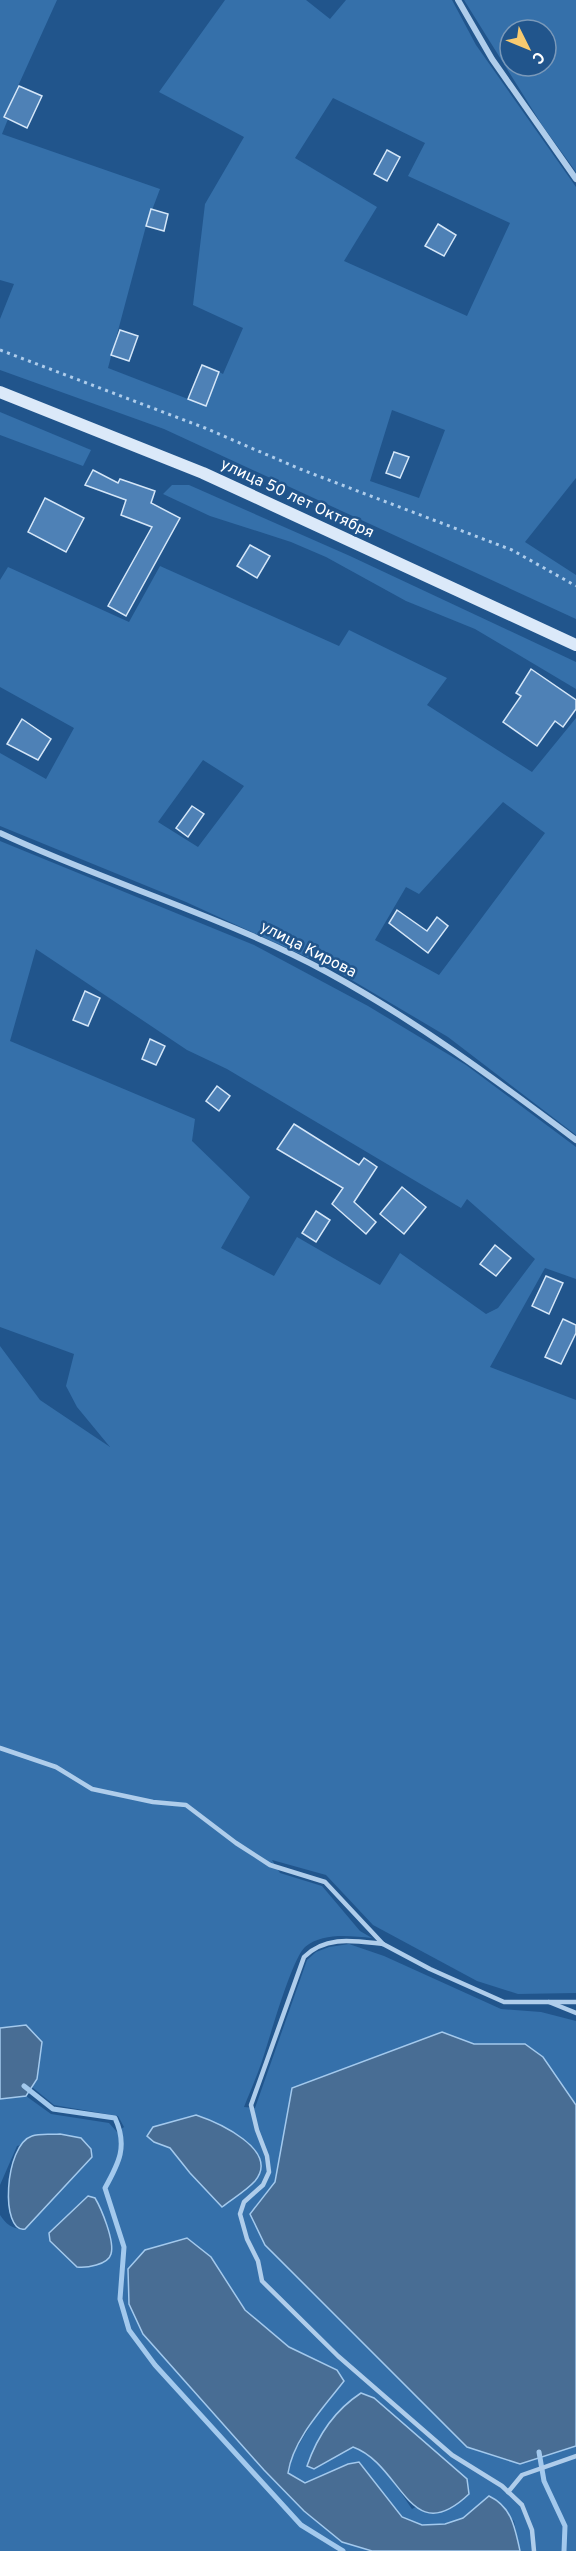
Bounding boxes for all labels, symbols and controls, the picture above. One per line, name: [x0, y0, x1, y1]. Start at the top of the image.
north arrow: [498, 18, 558, 78]
text: С: [527, 46, 548, 67]
street label: улица 50 лет Октября: [217, 455, 377, 543]
street label: улица Кирова: [256, 917, 360, 983]

